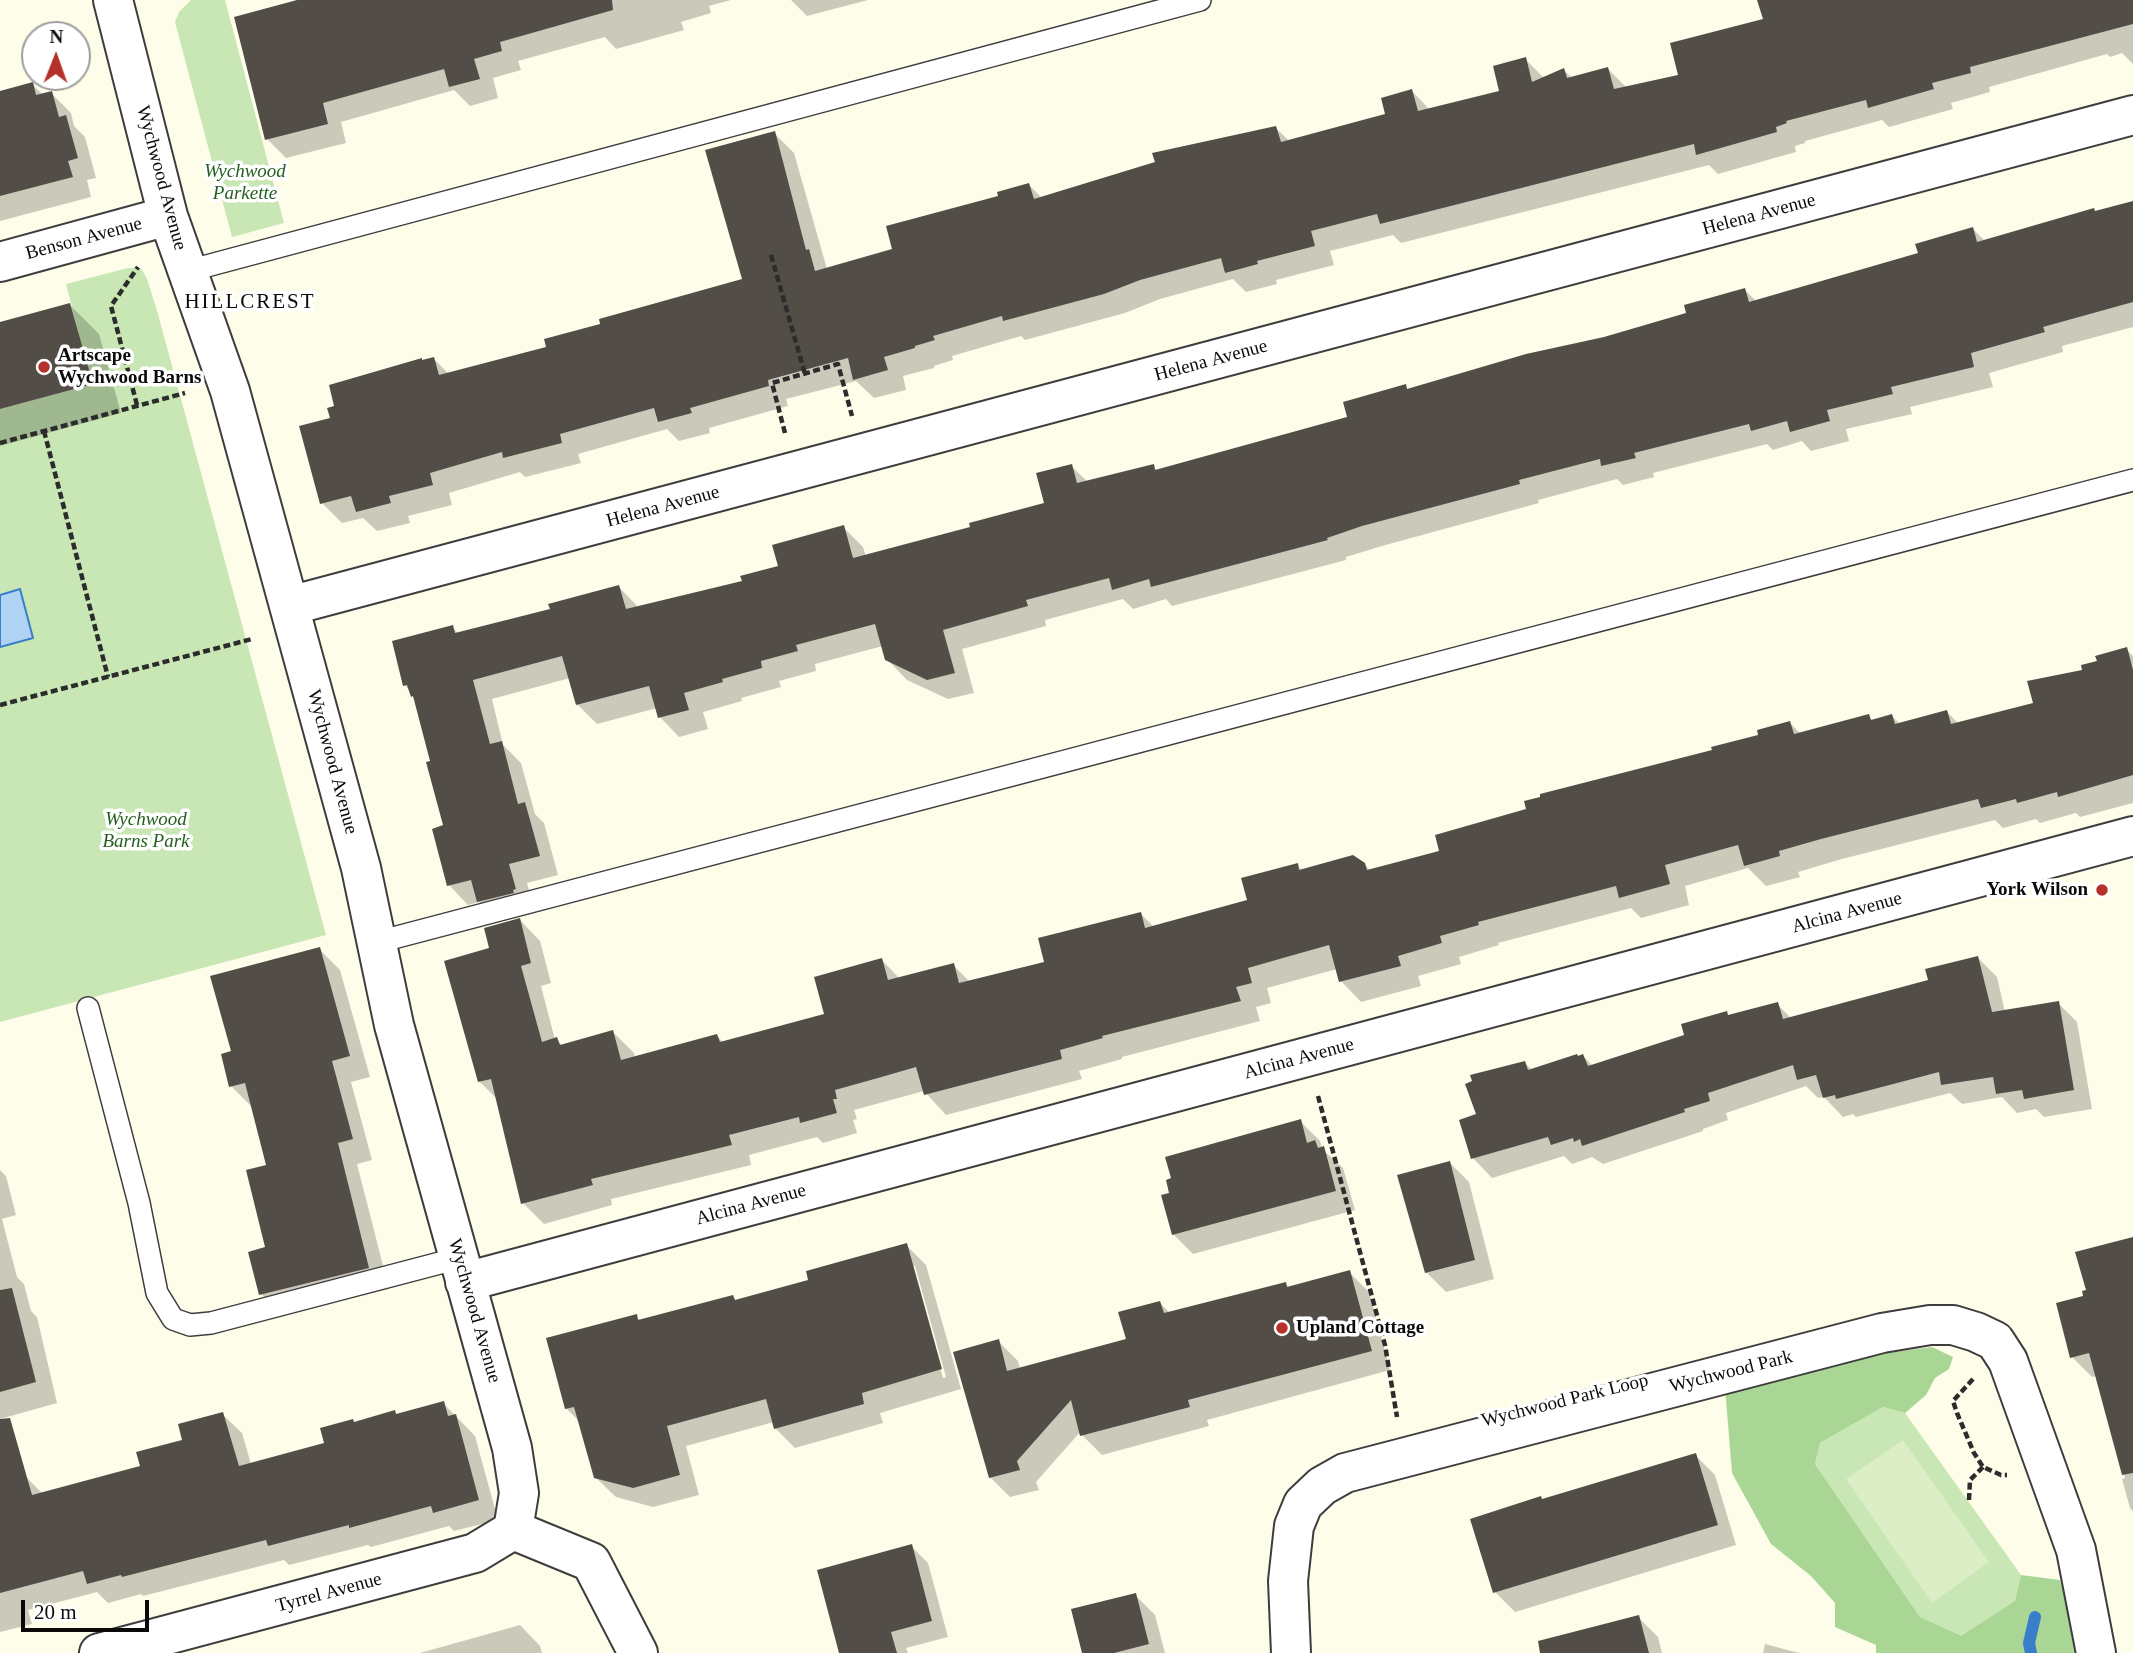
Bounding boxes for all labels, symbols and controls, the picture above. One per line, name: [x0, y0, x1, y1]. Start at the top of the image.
north arrow: [21, 21, 91, 91]
text: N: [49, 26, 63, 47]
street label: Wychwood Avenue: [131, 103, 191, 253]
park label: Wychwood Parkette: [204, 161, 286, 205]
street label: Helena Avenue: [1700, 189, 1818, 241]
street label: Benson Avenue: [23, 213, 145, 265]
district label: HILLCREST: [186, 289, 314, 315]
street label: Helena Avenue: [1152, 335, 1270, 387]
place label: Artscape Wychwood Barns: [58, 345, 201, 389]
marker: Artscape Wychwood Barns: [36, 359, 52, 375]
street label: Helena Avenue: [604, 481, 722, 533]
street label: Wychwood Avenue: [302, 687, 362, 837]
park label: Wychwood Barns Park: [102, 809, 190, 853]
place label: York Wilson: [1986, 879, 2088, 901]
marker: York Wilson: [2094, 882, 2110, 898]
street label: Alcina Avenue: [1789, 887, 1905, 939]
street label: Alcina Avenue: [1241, 1033, 1357, 1085]
street label: Alcina Avenue: [693, 1179, 809, 1231]
street label: Wychwood Avenue: [443, 1236, 505, 1386]
place label: Upland Cottage: [1296, 1317, 1424, 1339]
marker: Upland Cottage: [1274, 1320, 1290, 1336]
street label: Wychwood Park: [1667, 1346, 1795, 1398]
street label: Wychwood Park Loop: [1479, 1369, 1651, 1433]
street label: Tyrrel Avenue: [274, 1568, 384, 1618]
scale bar: [24, 1586, 152, 1630]
text: 20 m: [34, 1600, 77, 1624]

